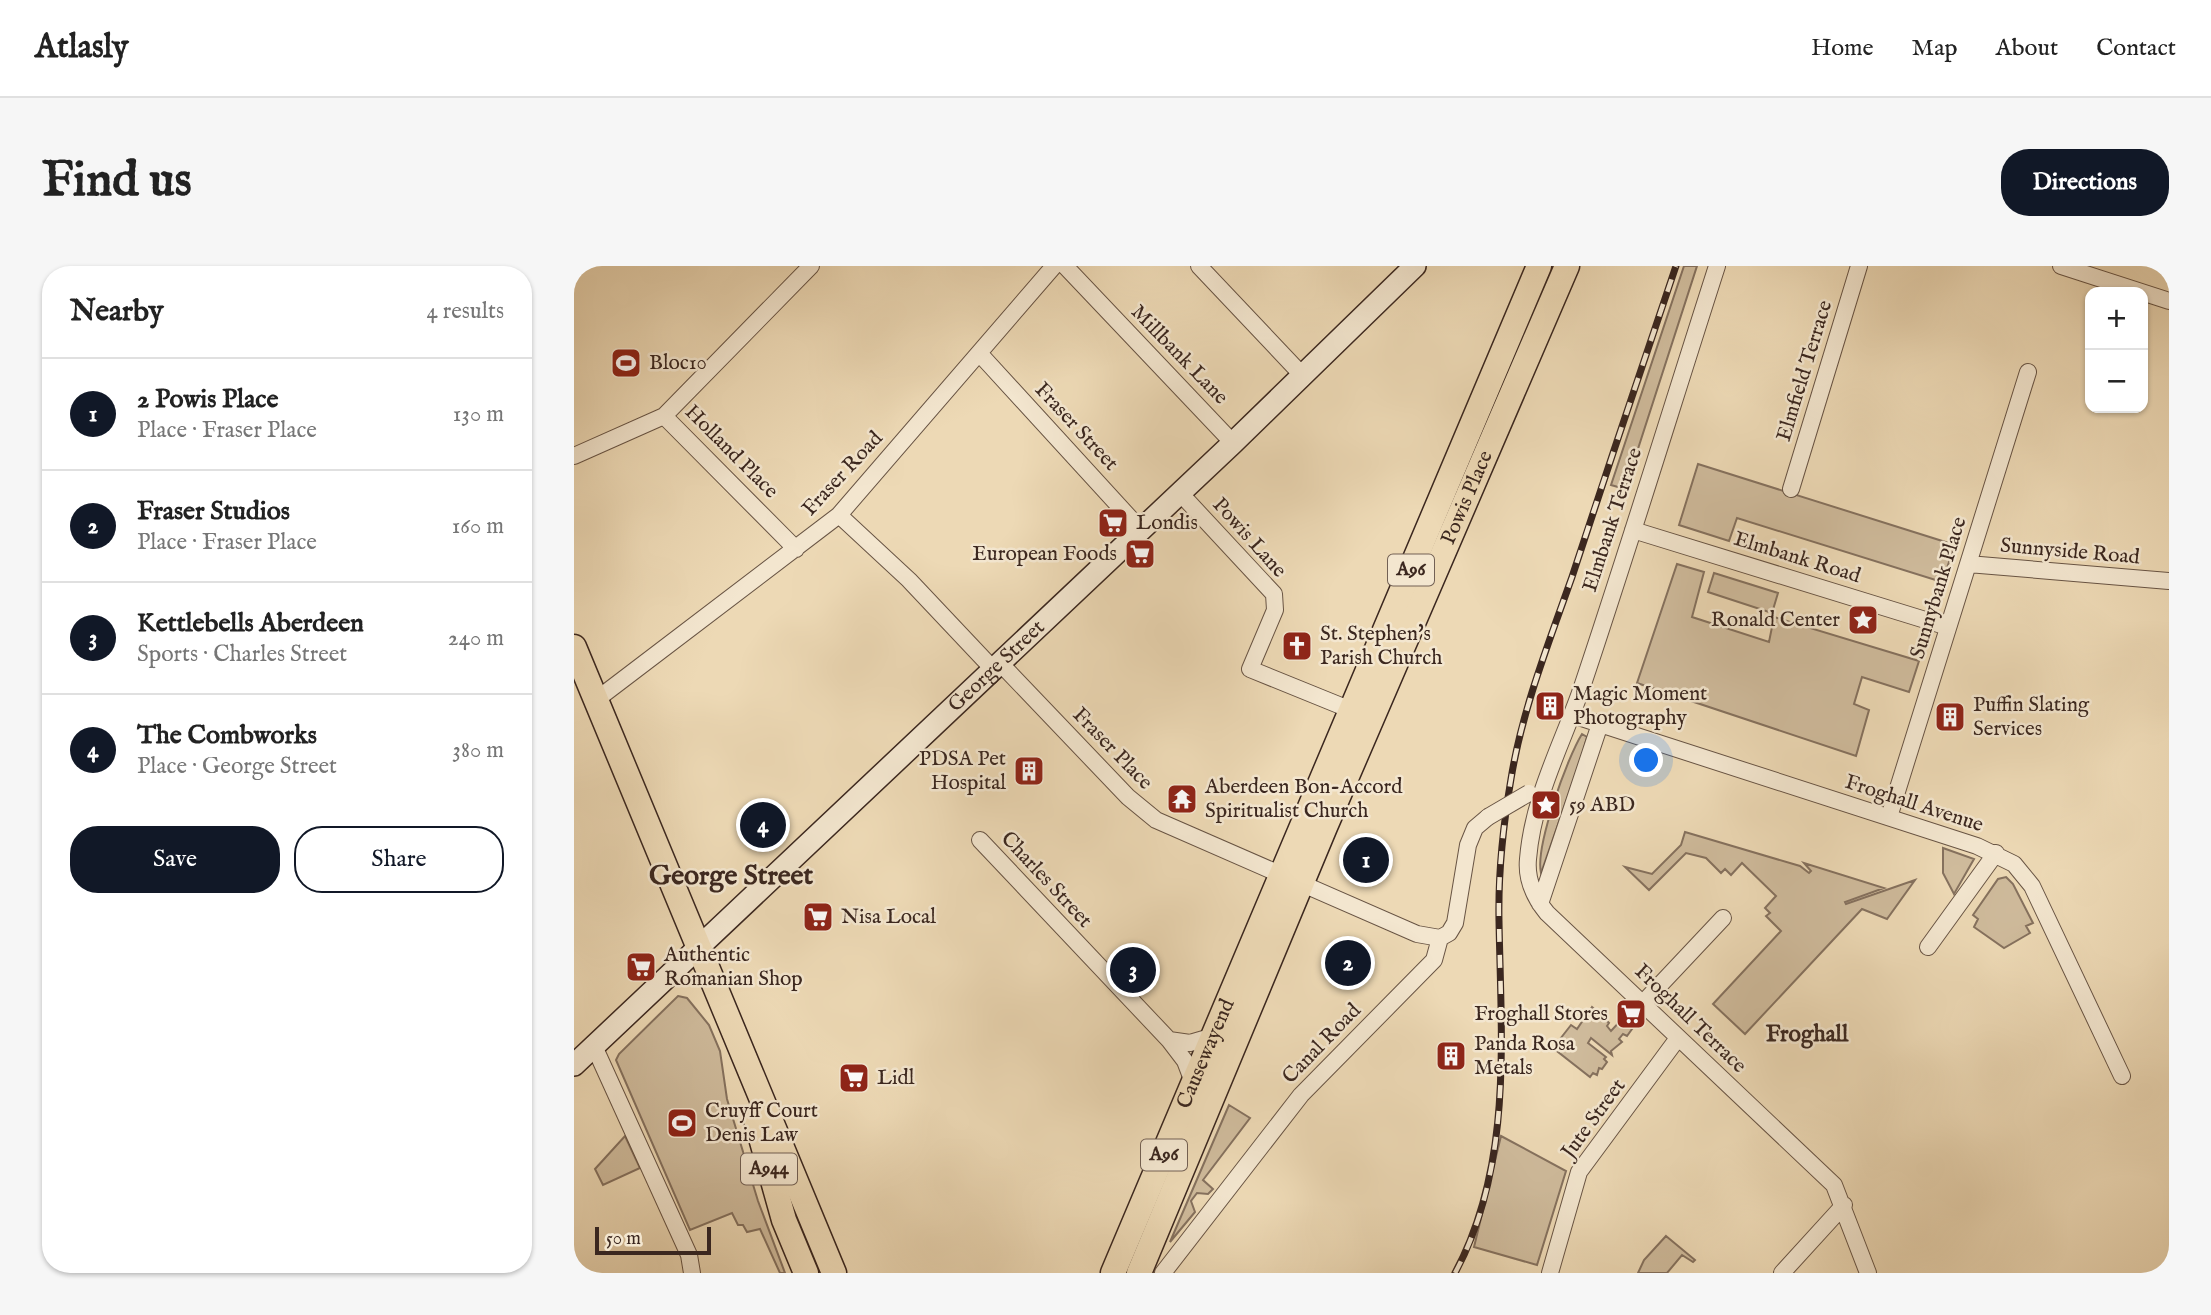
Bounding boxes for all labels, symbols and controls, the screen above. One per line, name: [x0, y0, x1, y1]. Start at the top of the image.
text: Atlasly: [35, 27, 128, 69]
text: Home: [1811, 33, 1874, 64]
text: Map: [1912, 33, 1958, 64]
text: About: [1996, 33, 2058, 64]
text: Contact: [2096, 33, 2176, 64]
button: Directions: [2001, 149, 2169, 216]
text: Find us: [42, 151, 192, 213]
map controls: [2085, 287, 2148, 413]
button: +: [2085, 287, 2148, 350]
text: Nearby: [70, 293, 163, 331]
text: 4 results: [426, 297, 504, 326]
street label: Elmfield Terrace: [1771, 297, 1839, 445]
street label: Millbank Lane: [1124, 299, 1234, 411]
sports icon: Bloc10: [609, 346, 643, 380]
place label: Bloc10: [649, 350, 707, 377]
button: −: [2085, 350, 2148, 413]
street label: Fraser Street: [1028, 377, 1124, 477]
text: 2 Powis Place: [137, 383, 278, 416]
street label: Holland Place: [678, 399, 784, 505]
text: 1: [89, 400, 97, 429]
text: 130 m: [453, 400, 504, 429]
text: Place · Fraser Place: [137, 416, 317, 445]
street label: Fraser Road: [797, 425, 890, 522]
street label: Elmbank Terrace: [1577, 444, 1649, 596]
street label: Powis Place: [1435, 446, 1499, 549]
street label: Powis Lane: [1206, 492, 1292, 584]
text: Fraser Studios: [137, 495, 290, 528]
supermarket icon: Londis: [1096, 506, 1130, 540]
place label: Londis: [1136, 510, 1198, 537]
text: 2: [88, 512, 98, 541]
text: 160 m: [452, 512, 504, 541]
street label: Sunnybank Place: [1905, 513, 1974, 662]
street label: Elmbank Road: [1730, 526, 1864, 590]
text: Place · Fraser Place: [137, 528, 317, 557]
street label: Sunnyside Road: [1999, 532, 2142, 572]
supermarket icon: European Foods: [1123, 537, 1157, 571]
place label: European Foods: [972, 541, 1117, 568]
road number: A96: [1388, 554, 1434, 586]
place icon: Ronald Center: [1846, 603, 1880, 637]
text: Kettlebells Aberdeen: [137, 607, 364, 640]
place label: Ronald Center: [1711, 607, 1840, 634]
street label: George Street: [942, 614, 1051, 718]
place label: St. Stephen's Parish Church: [1320, 621, 1442, 672]
text: 3: [89, 624, 97, 653]
text: 240 m: [448, 624, 504, 653]
church icon: St. Stephen's Parish Church: [1280, 629, 1314, 663]
text: Sports · Charles Street: [137, 640, 347, 669]
place label: Magic Moment Photography: [1573, 681, 1707, 732]
building icon: Magic Moment Photography: [1533, 689, 1567, 723]
place label: Puffin Slating Services: [1973, 692, 2090, 743]
building icon: Puffin Slating Services: [1933, 700, 1967, 734]
street label: Fraser Place: [1066, 702, 1158, 796]
text: The Combworks: [137, 719, 317, 752]
text: 4: [87, 736, 99, 765]
text: 380 m: [452, 736, 504, 765]
your location: [1629, 743, 1663, 777]
place label: PDSA Pet Hospital: [919, 746, 1006, 797]
text: Place · George Street: [137, 752, 337, 781]
building icon: PDSA Pet Hospital: [1012, 754, 1046, 788]
street label: Froghall Avenue: [1841, 769, 1987, 839]
place label: Aberdeen Bon-Accord Spiritualist Church: [1204, 774, 1403, 825]
temple icon: Aberdeen Bon-Accord Spiritualist Church: [1165, 782, 1199, 816]
place icon: 59 ABD: [1529, 788, 1563, 822]
place label: 59 ABD: [1569, 792, 1635, 819]
pin: 4: [740, 799, 786, 851]
button: Save: [70, 826, 280, 893]
button: Share: [294, 826, 504, 893]
street label: Charles Street: [994, 826, 1098, 934]
pin: 1: [1343, 834, 1389, 886]
district label: George Street: [649, 859, 813, 894]
supermarket icon: Nisa Local: [801, 900, 835, 934]
place label: Nisa Local: [841, 904, 936, 931]
pin: 2: [1325, 937, 1371, 989]
place label: Authentic Romanian Shop: [663, 942, 803, 993]
pin: 3: [1110, 944, 1156, 996]
supermarket icon: Authentic Romanian Shop: [624, 950, 658, 984]
street label: Froghall Terrace: [1628, 959, 1752, 1080]
street label: Causewayend: [1171, 994, 1241, 1113]
street label: Canal Road: [1277, 997, 1368, 1090]
supermarket icon: Froghall Stores: [1614, 997, 1648, 1031]
place label: Froghall Stores: [1474, 1001, 1608, 1028]
district label: Froghall: [1766, 1020, 1849, 1049]
place label: Panda Rosa Metals: [1474, 1031, 1576, 1082]
building icon: Panda Rosa Metals: [1434, 1039, 1468, 1073]
supermarket icon: Lidl: [837, 1061, 871, 1095]
place label: Lidl: [877, 1065, 915, 1092]
street label: Jute Street: [1555, 1074, 1632, 1166]
place label: Cruyff Court Denis Law: [705, 1098, 818, 1149]
sports icon: Cruyff Court Denis Law: [665, 1106, 699, 1140]
road number: A96: [1141, 1140, 1187, 1170]
road number: A944: [741, 1154, 797, 1184]
scale bar: [595, 1224, 710, 1256]
text: 50 m: [606, 1227, 641, 1251]

